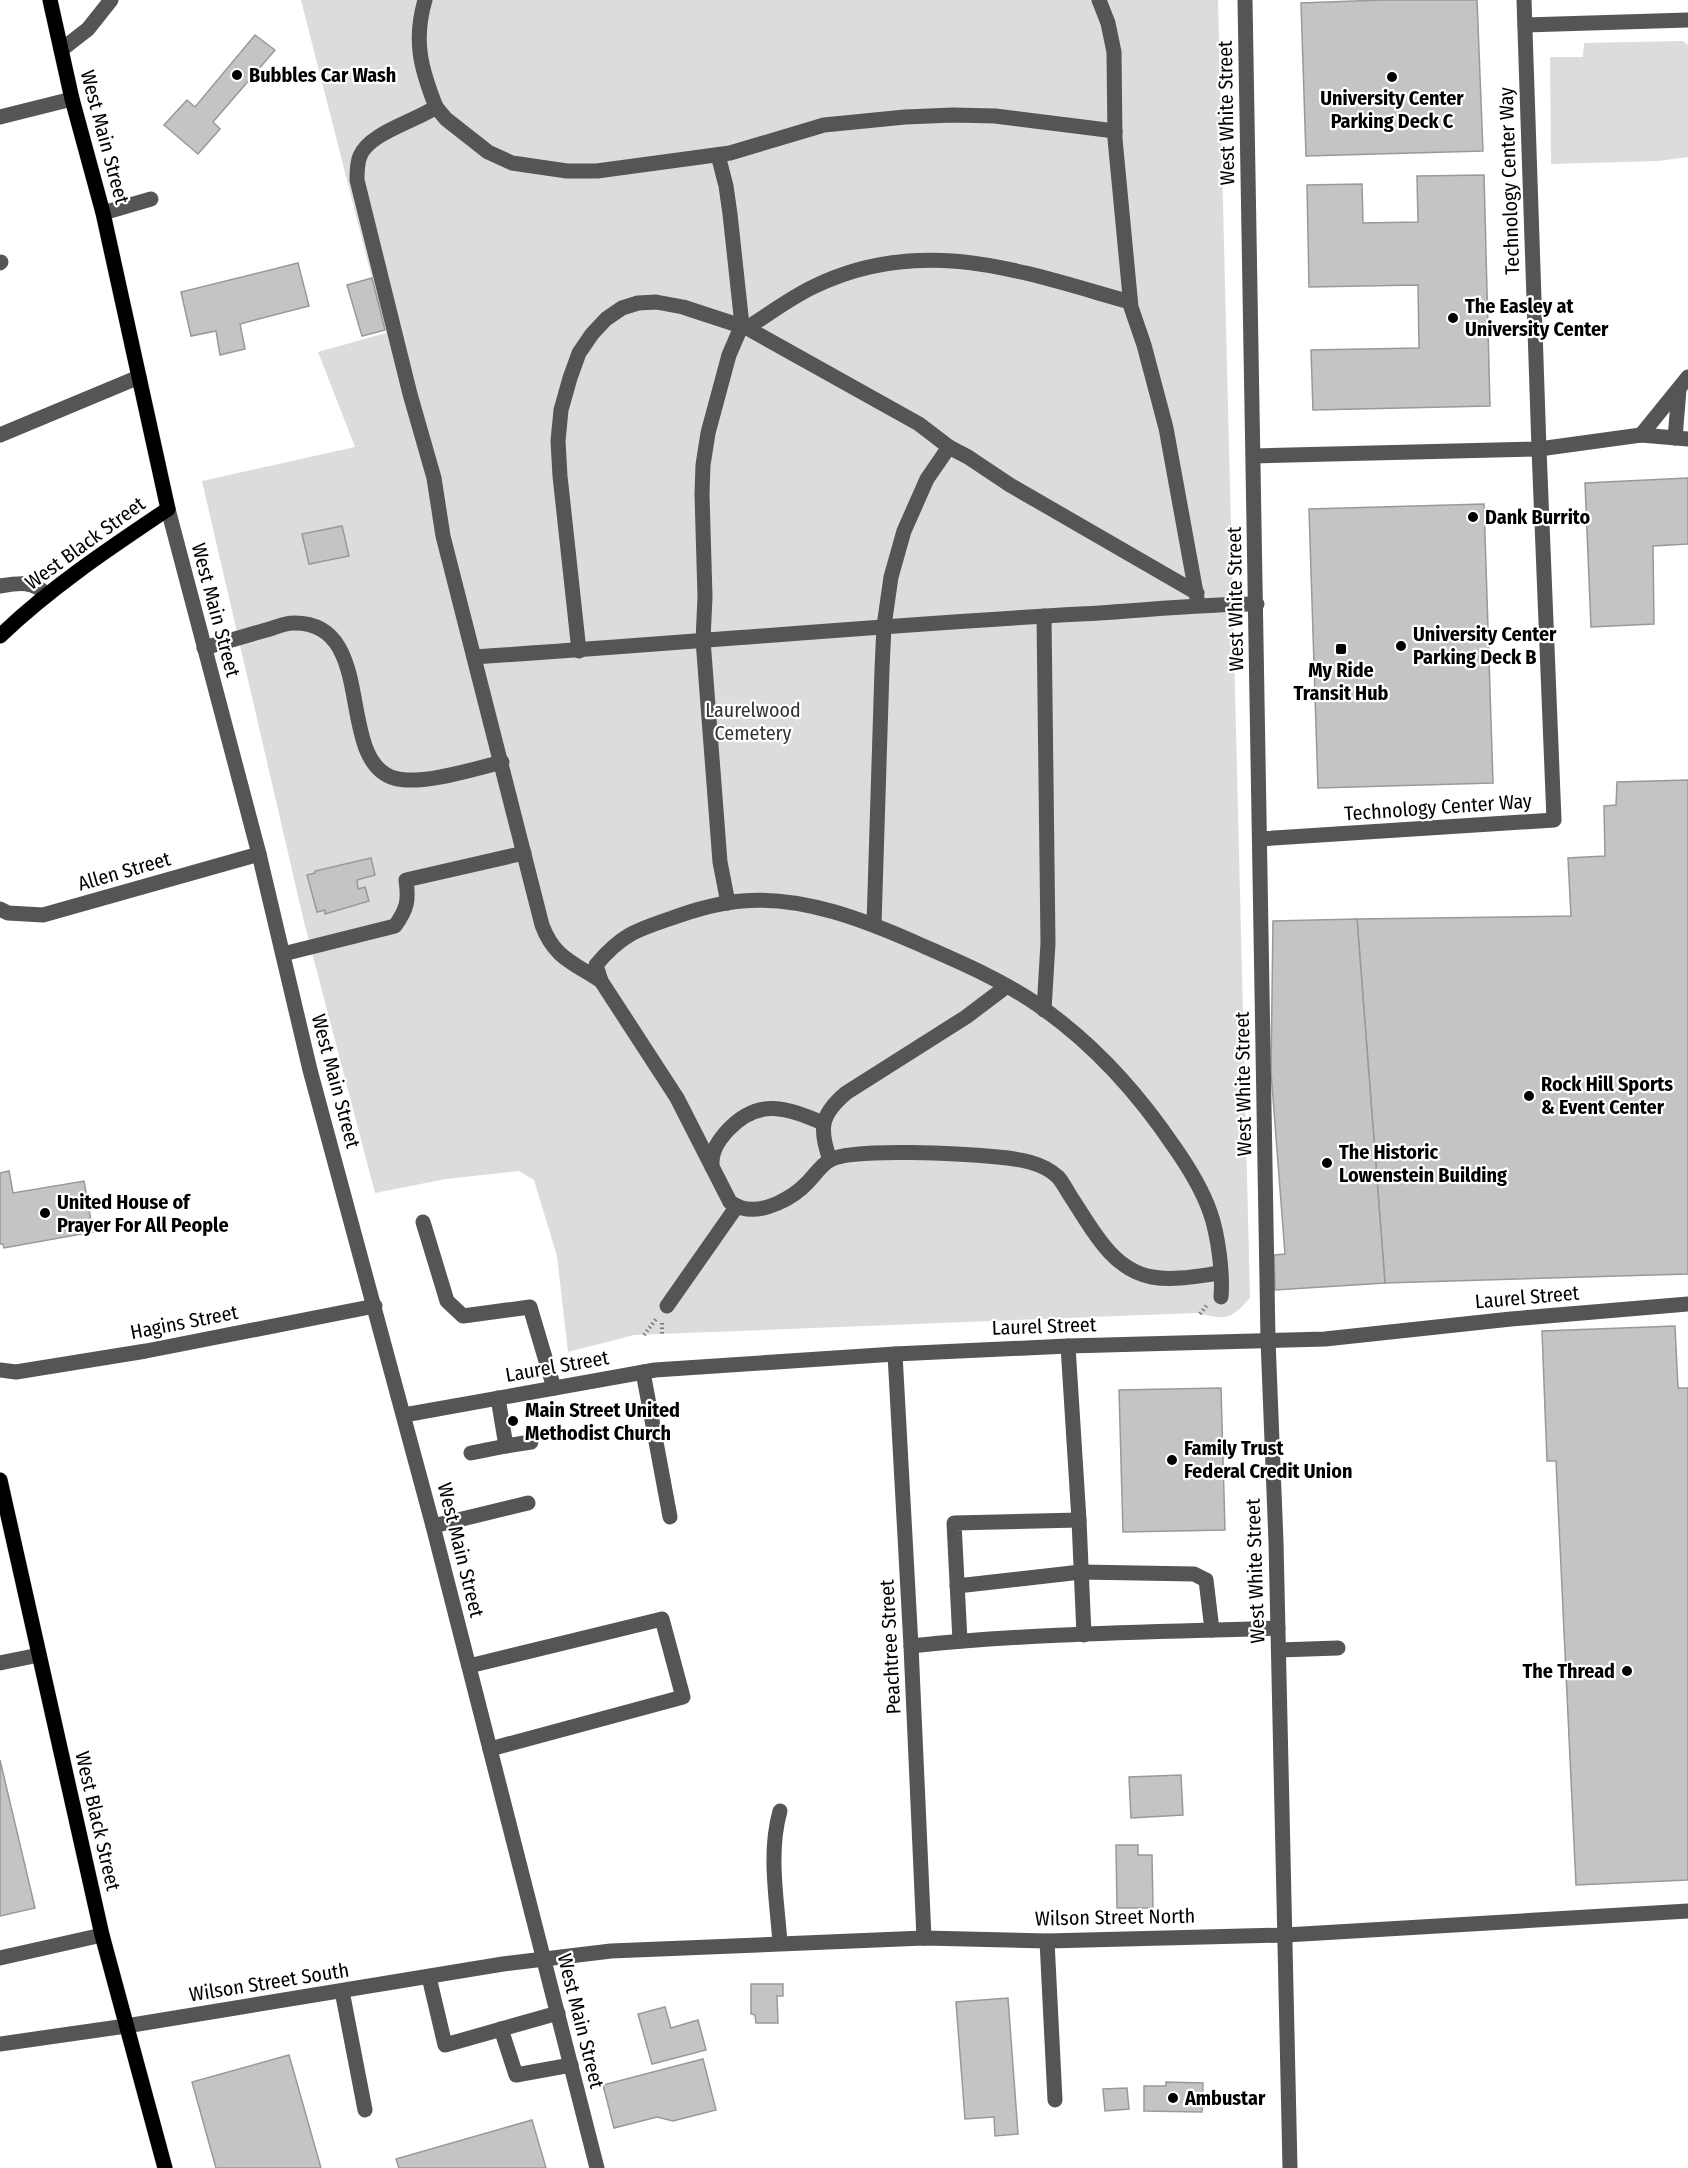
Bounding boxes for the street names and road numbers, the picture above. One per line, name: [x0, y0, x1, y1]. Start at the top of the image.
street label: West White Street: [1213, 40, 1239, 186]
street label: West Main Street: [76, 67, 135, 207]
street label: Technology Center Way: [1494, 87, 1524, 275]
street label: West Black Street: [20, 491, 150, 594]
street label: West White Street: [1222, 526, 1248, 672]
street label: West Main Street: [187, 540, 246, 680]
street label: Technology Center Way: [1344, 788, 1533, 826]
street label: Allen Street: [75, 846, 174, 896]
street label: West Main Street: [307, 1011, 366, 1151]
street label: West White Street: [1230, 1011, 1256, 1157]
street label: Laurel Street: [1474, 1280, 1581, 1314]
street label: Hagins Street: [128, 1300, 240, 1344]
street label: Laurel Street: [991, 1312, 1097, 1340]
street label: Laurel Street: [503, 1345, 611, 1387]
street label: West Main Street: [433, 1480, 489, 1620]
street label: West White Street: [1240, 1498, 1270, 1644]
street label: Peachtree Street: [874, 1578, 906, 1715]
street label: West Black Street: [70, 1749, 126, 1893]
street label: Wilson Street North: [1035, 1904, 1195, 1930]
street label: West Main Street: [553, 1951, 609, 2091]
street label: Wilson Street South: [187, 1958, 351, 2006]

